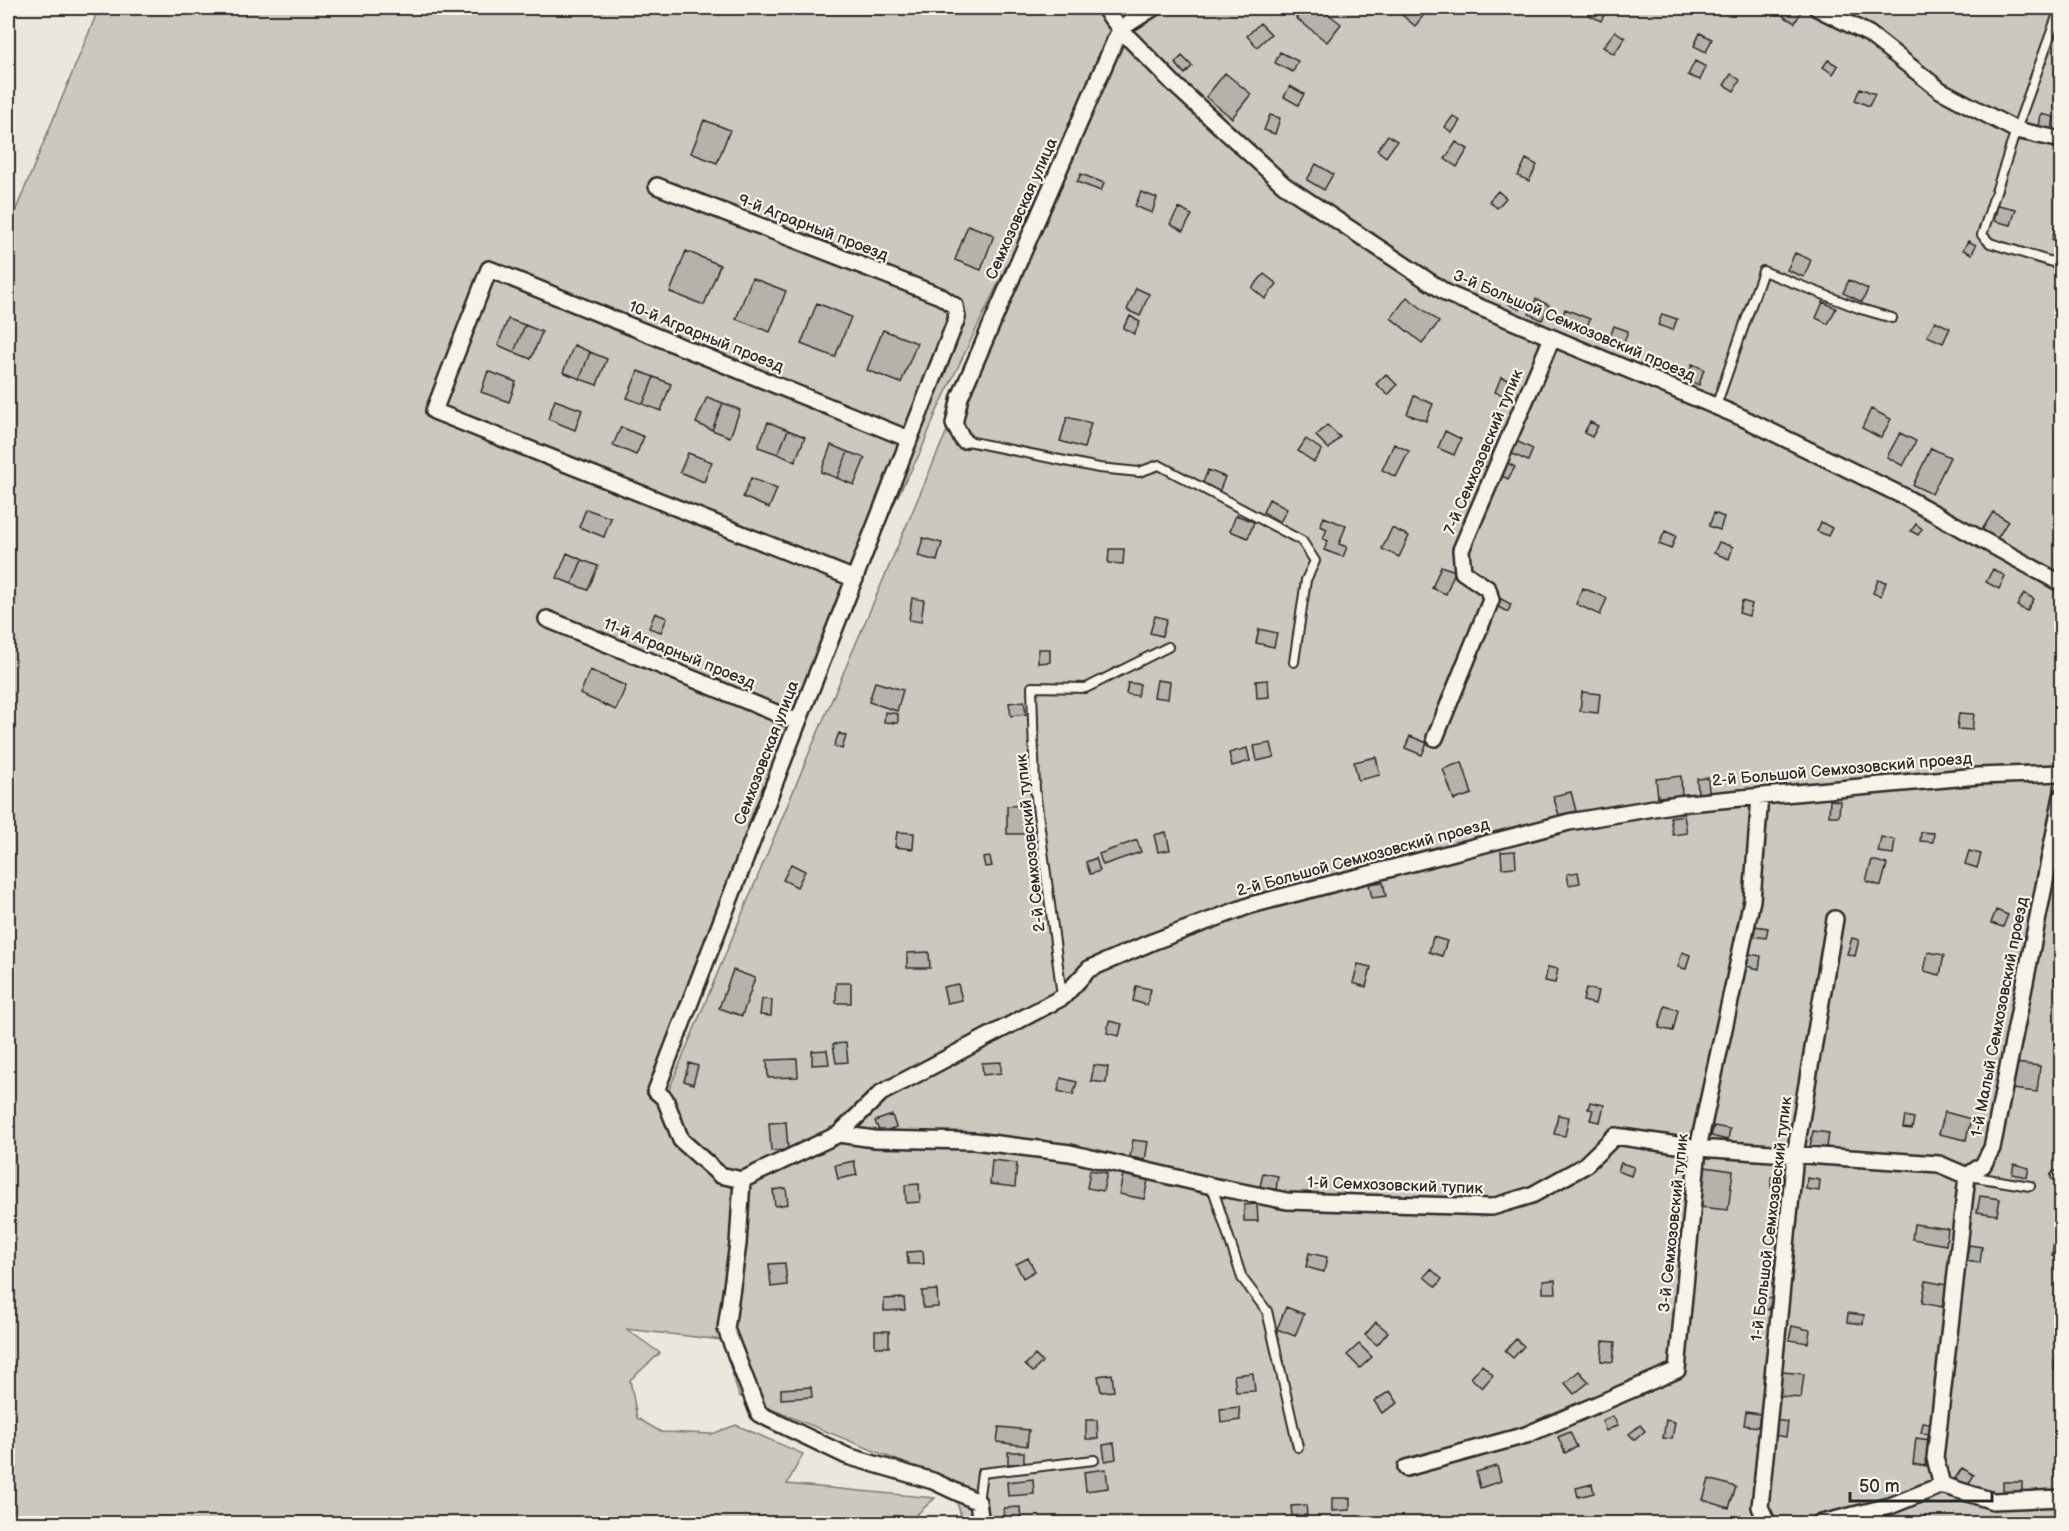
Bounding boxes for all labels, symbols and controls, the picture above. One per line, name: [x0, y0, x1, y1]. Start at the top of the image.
street label: Семхозовская улица: [982, 135, 1062, 283]
street label: 9-й Аграрный проезд: [735, 191, 891, 265]
street label: 3-й Большой Семхозовский проезд: [1450, 266, 1698, 386]
street label: 10-й Аграрный проезд: [626, 297, 786, 377]
street label: 7-й Семхозовский тупик: [1441, 366, 1528, 537]
street label: 11-й Аграрный проезд: [600, 615, 758, 693]
street label: Семхозовская улица: [731, 678, 803, 828]
street label: 2-й Большой Семхозовский проезд: [1711, 749, 1973, 791]
street label: 2-й Семхозовский тупик: [1012, 753, 1050, 933]
street label: 2-й Большой Семхозовский проезд: [1235, 815, 1492, 901]
street label: 1-й Малый Семхозовский проезд: [1967, 895, 2033, 1139]
street label: 1-й Большой Семхозовский тупик: [1748, 1095, 1796, 1342]
street label: 3-й Семхозовский тупик: [1655, 1132, 1693, 1313]
street label: 1-й Семхозовский тупик: [1307, 1173, 1484, 1199]
scale bar: [1850, 1465, 1992, 1503]
text: 50 m: [1859, 1476, 1900, 1497]

